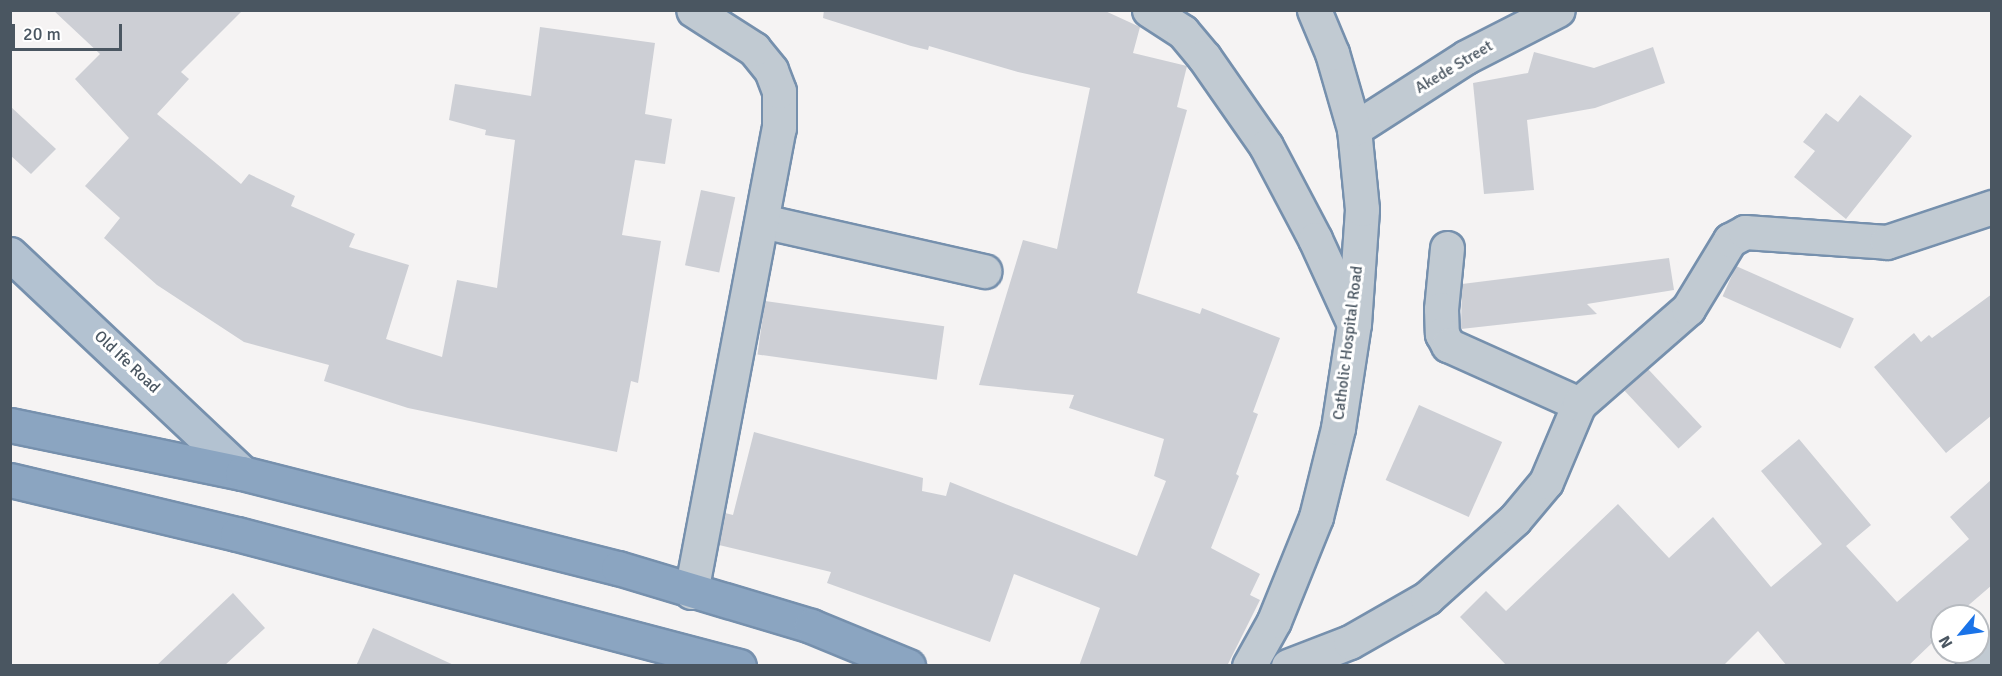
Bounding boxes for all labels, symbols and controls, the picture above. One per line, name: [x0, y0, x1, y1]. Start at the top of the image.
scale bar: [15, 12, 124, 50]
text: 20 m: [23, 23, 61, 45]
street label: Akede Street: [1412, 36, 1496, 98]
street label: Catholic Hospital Road: [1329, 265, 1367, 421]
street label: Old Ife Road: [90, 327, 164, 397]
north arrow: [1930, 604, 1990, 664]
text: N: [1935, 632, 1957, 651]

